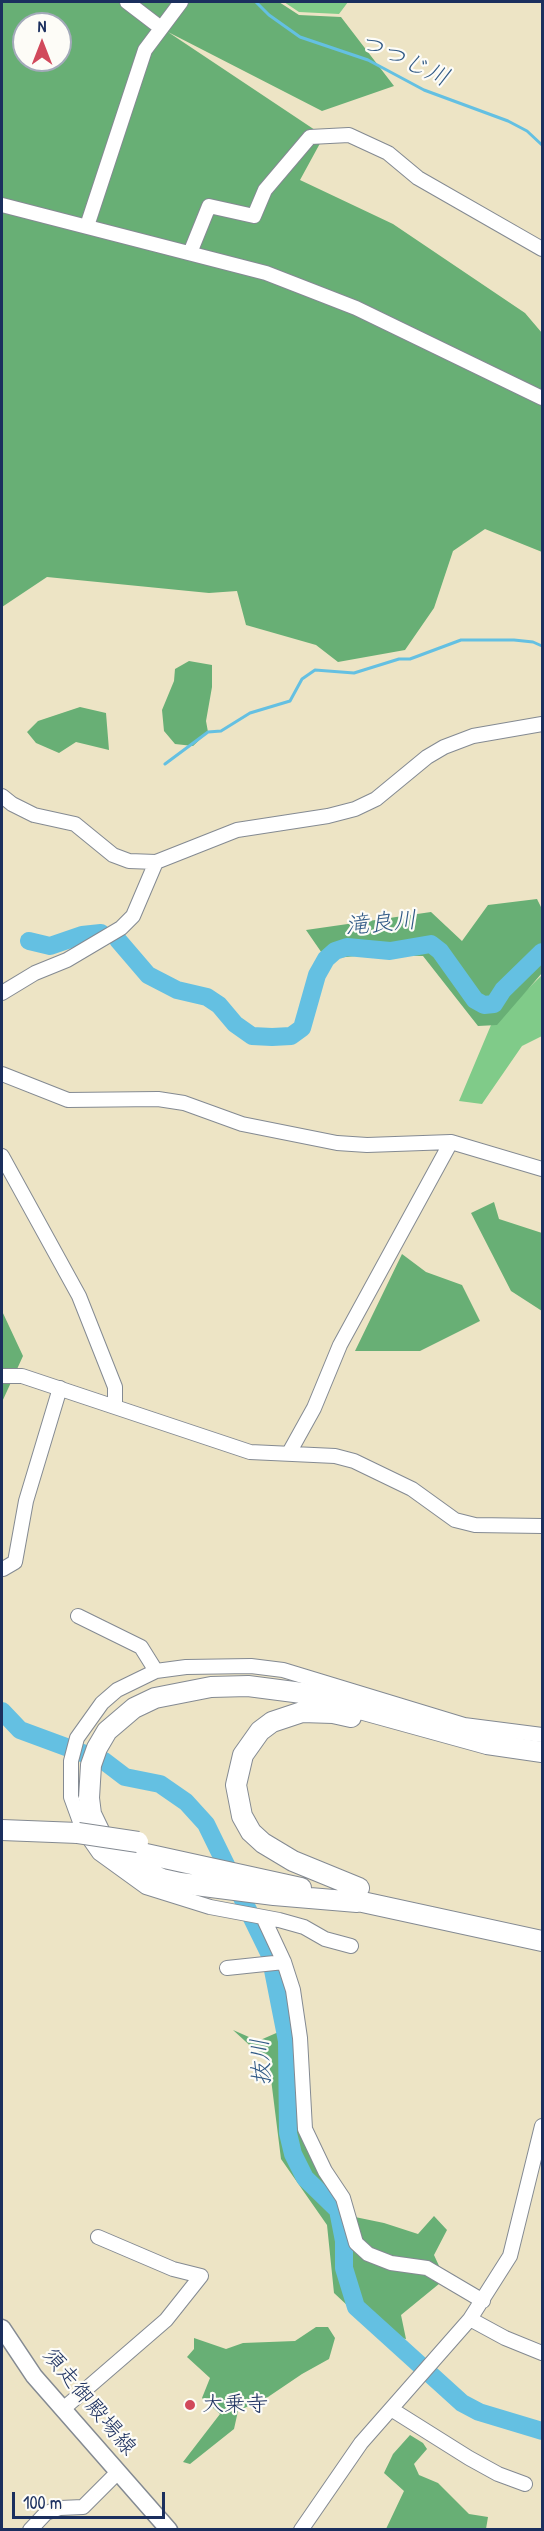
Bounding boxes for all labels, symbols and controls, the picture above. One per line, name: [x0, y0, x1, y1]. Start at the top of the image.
north arrow: [12, 12, 72, 72]
text: N: [38, 15, 46, 37]
water label: つつじ川: [354, 28, 454, 94]
water label: 滝良川: [344, 907, 418, 941]
water label: 抜川: [246, 2037, 278, 2087]
street label: 須走御殿場線: [36, 2343, 142, 2461]
place label: 大乗寺: [202, 2392, 268, 2418]
marker: 大乗寺: [183, 2398, 197, 2412]
scale bar: [15, 2480, 168, 2518]
text: 100 m: [23, 2490, 62, 2515]

